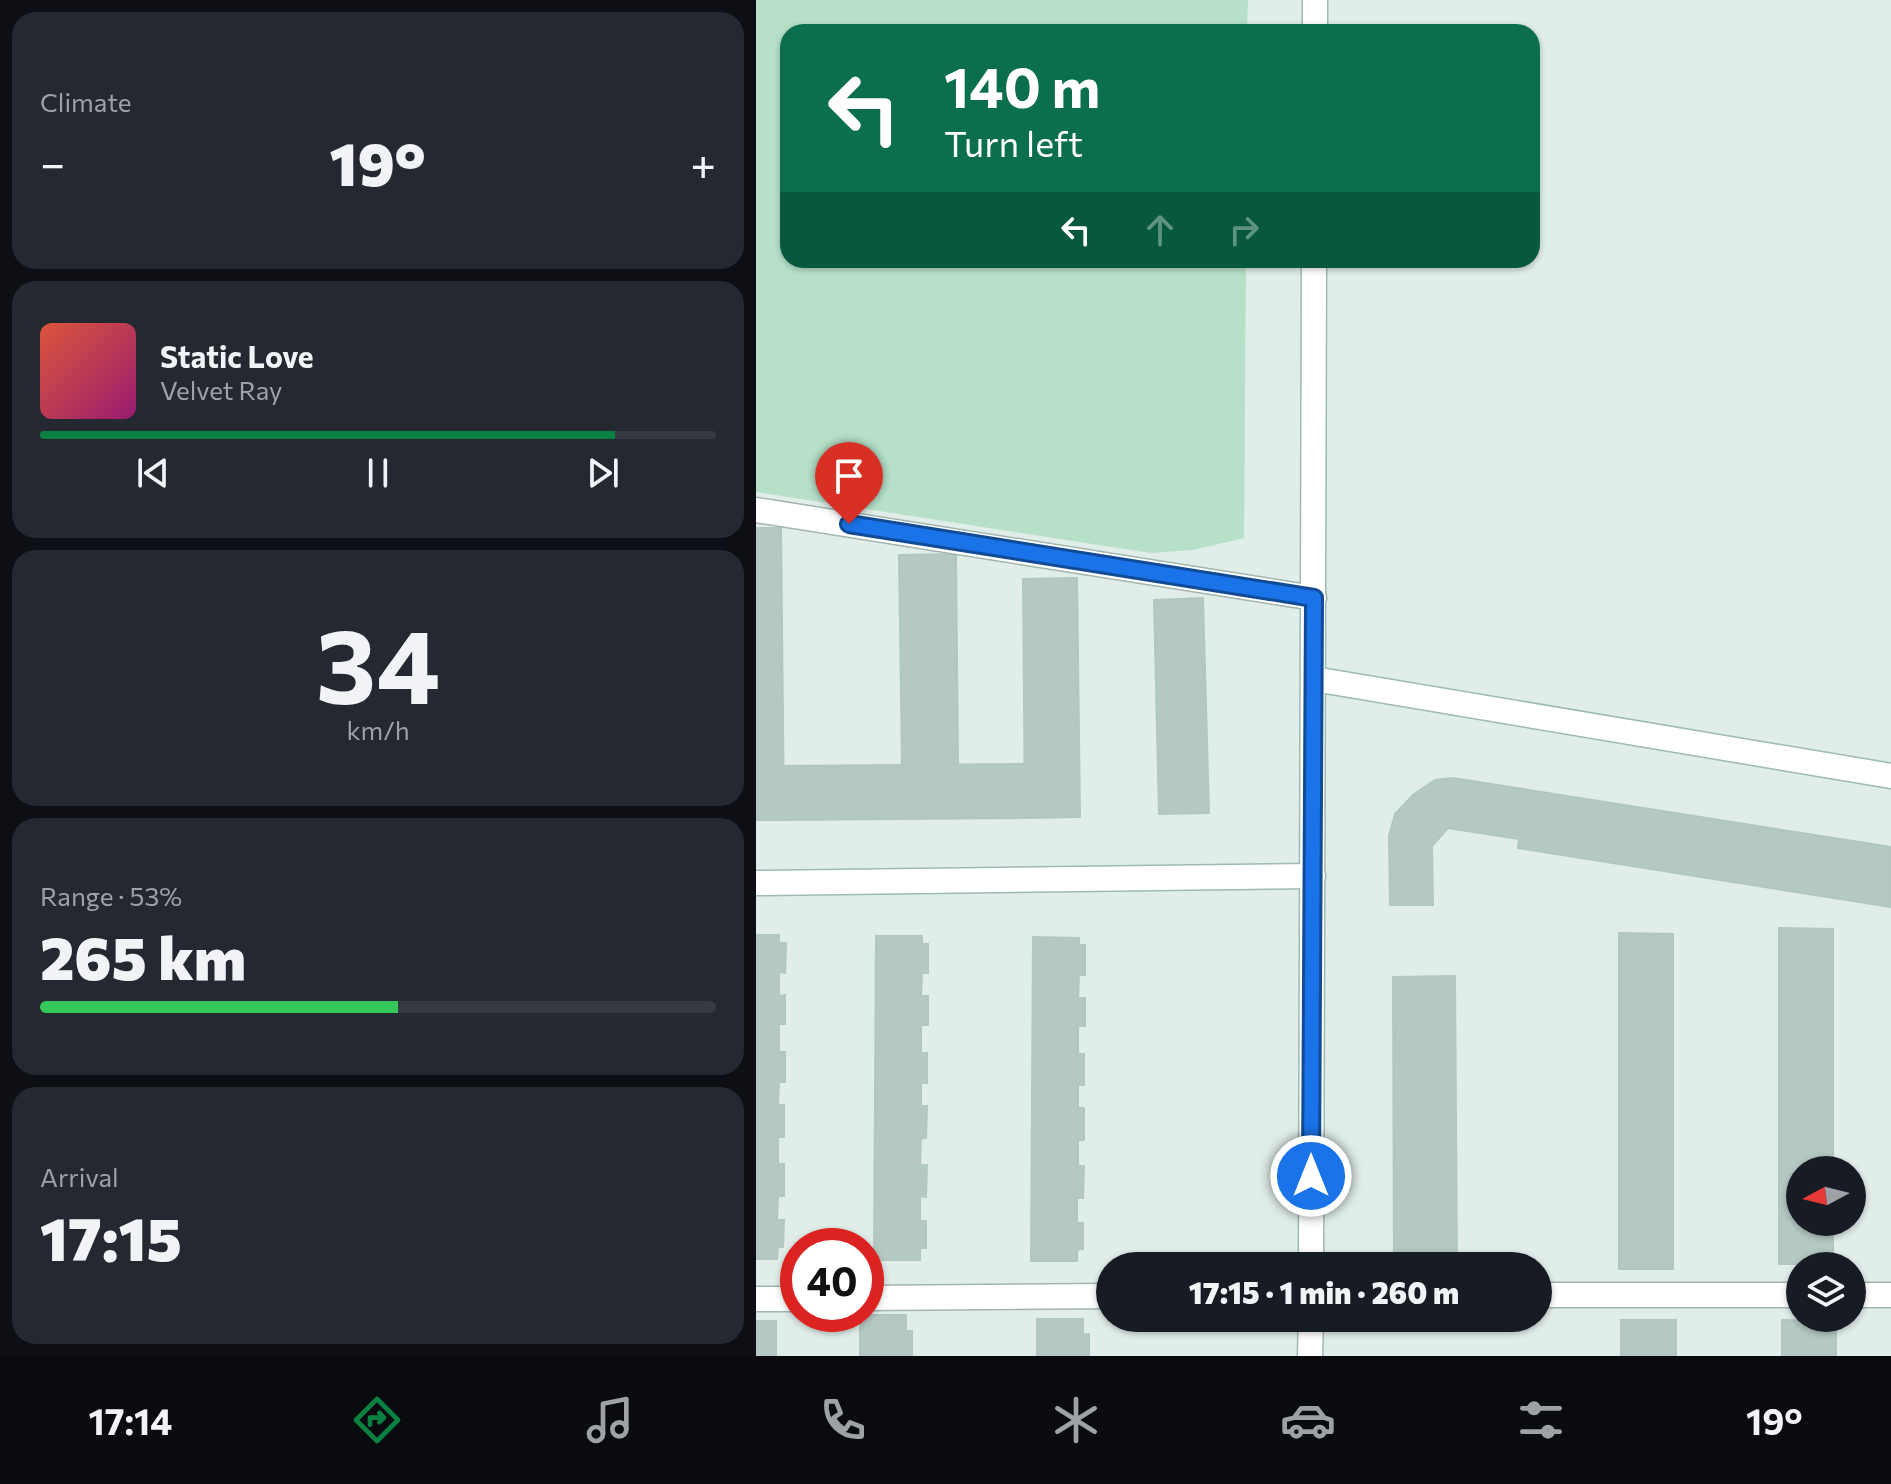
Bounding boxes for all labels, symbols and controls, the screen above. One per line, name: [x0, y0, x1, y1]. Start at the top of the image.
text: 140 m: [944, 51, 1100, 120]
icon: left: [812, 56, 916, 160]
text: Climate: [40, 86, 132, 117]
text: Turn left: [944, 120, 1083, 164]
text: 19°: [329, 125, 426, 198]
text: −: [40, 135, 65, 189]
text: +: [690, 135, 716, 189]
icon: left: [1054, 208, 1098, 252]
icon: ahead: [1138, 208, 1182, 252]
icon: right: [1222, 208, 1266, 252]
text: Static Love: [160, 337, 314, 374]
text: Velvet Ray: [160, 374, 283, 405]
pin: [815, 442, 883, 524]
icon: previous: [131, 451, 175, 495]
icon: pause: [356, 451, 400, 495]
icon: next: [581, 451, 625, 495]
icon: arrive: [827, 454, 871, 498]
text: 34: [316, 598, 440, 725]
text: km/h: [346, 714, 410, 745]
text: Range · 53%: [40, 880, 182, 911]
text: 265 km: [40, 919, 246, 992]
position arrow: [1269, 1134, 1353, 1218]
north arrow: [1786, 1156, 1866, 1236]
map controls: [1786, 1156, 1866, 1332]
text: Arrival: [40, 1161, 119, 1192]
text: 17:15: [40, 1200, 182, 1273]
speed limit sign: 40: [780, 1228, 884, 1332]
button: layers: [1786, 1252, 1866, 1332]
text: 17:15 · 1 min · 260 m: [1189, 1273, 1459, 1310]
icon: directions: [349, 1392, 405, 1448]
icon: music: [582, 1392, 638, 1448]
icon: phone: [815, 1392, 871, 1448]
icon: climate: [1048, 1392, 1104, 1448]
icon: car: [1280, 1392, 1336, 1448]
icon: filters: [1513, 1392, 1569, 1448]
text: 17:14: [88, 1398, 172, 1442]
text: 19°: [1746, 1398, 1803, 1442]

